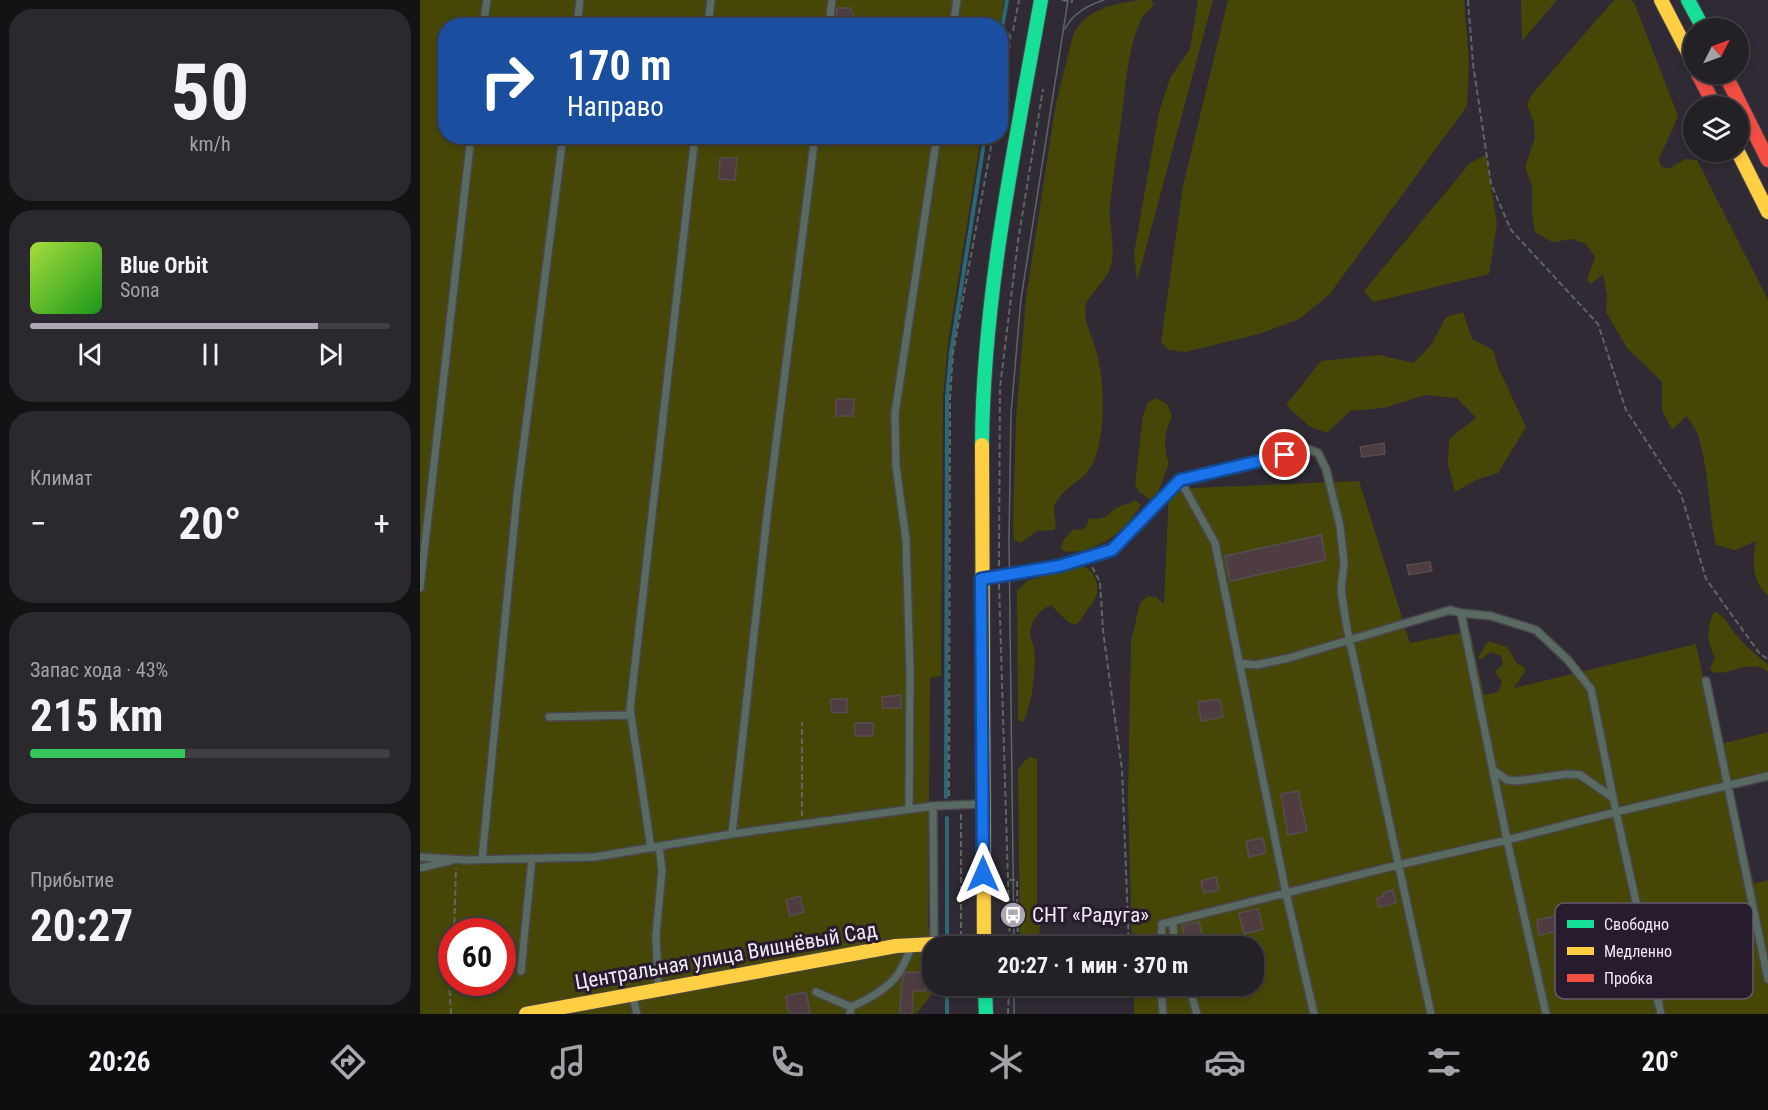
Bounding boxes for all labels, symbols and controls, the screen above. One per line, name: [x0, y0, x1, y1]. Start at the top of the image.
north arrow: [1683, 18, 1749, 84]
map controls: [1683, 18, 1749, 162]
text: 170 m: [567, 41, 672, 90]
icon: right: [468, 42, 546, 120]
text: 50: [171, 47, 249, 138]
text: Направо: [567, 91, 664, 123]
button: layers: [1683, 96, 1749, 162]
text: km/h: [189, 132, 231, 156]
text: Blue Orbit: [120, 253, 208, 278]
text: Sona: [120, 278, 160, 302]
icon: previous: [74, 338, 107, 371]
icon: pause: [194, 338, 227, 371]
icon: next: [314, 338, 347, 371]
pin: [1259, 429, 1310, 480]
icon: arrive: [1268, 438, 1301, 471]
text: Климат: [30, 466, 92, 490]
text: 20°: [179, 497, 242, 550]
text: −: [30, 504, 47, 543]
text: +: [374, 504, 390, 543]
text: Запас хода · 43%: [30, 658, 168, 682]
text: 215 km: [30, 689, 163, 742]
position arrow: [951, 842, 1015, 906]
text: Прибытие: [30, 868, 114, 892]
text: 20:27: [30, 899, 133, 952]
bus stop icon: СНТ «Радуга»: [998, 900, 1028, 930]
place label: СНТ «Радуга»: [1032, 903, 1149, 927]
legend: [1555, 903, 1753, 999]
text: Свободно: [1604, 915, 1669, 934]
speed limit sign: 60: [438, 918, 516, 996]
street label: Центральная улица Вишнёвый Сад: [573, 918, 879, 994]
text: Медленно: [1604, 942, 1672, 961]
text: 20:27 · 1 мин · 370 m: [998, 953, 1188, 978]
text: Пробка: [1604, 969, 1653, 988]
icon: directions: [327, 1041, 369, 1083]
icon: music: [547, 1041, 589, 1083]
icon: phone: [766, 1041, 808, 1083]
icon: climate: [985, 1041, 1027, 1083]
icon: car: [1204, 1041, 1246, 1083]
icon: filters: [1423, 1041, 1465, 1083]
text: 20:26: [89, 1046, 150, 1078]
text: 20°: [1642, 1046, 1679, 1078]

